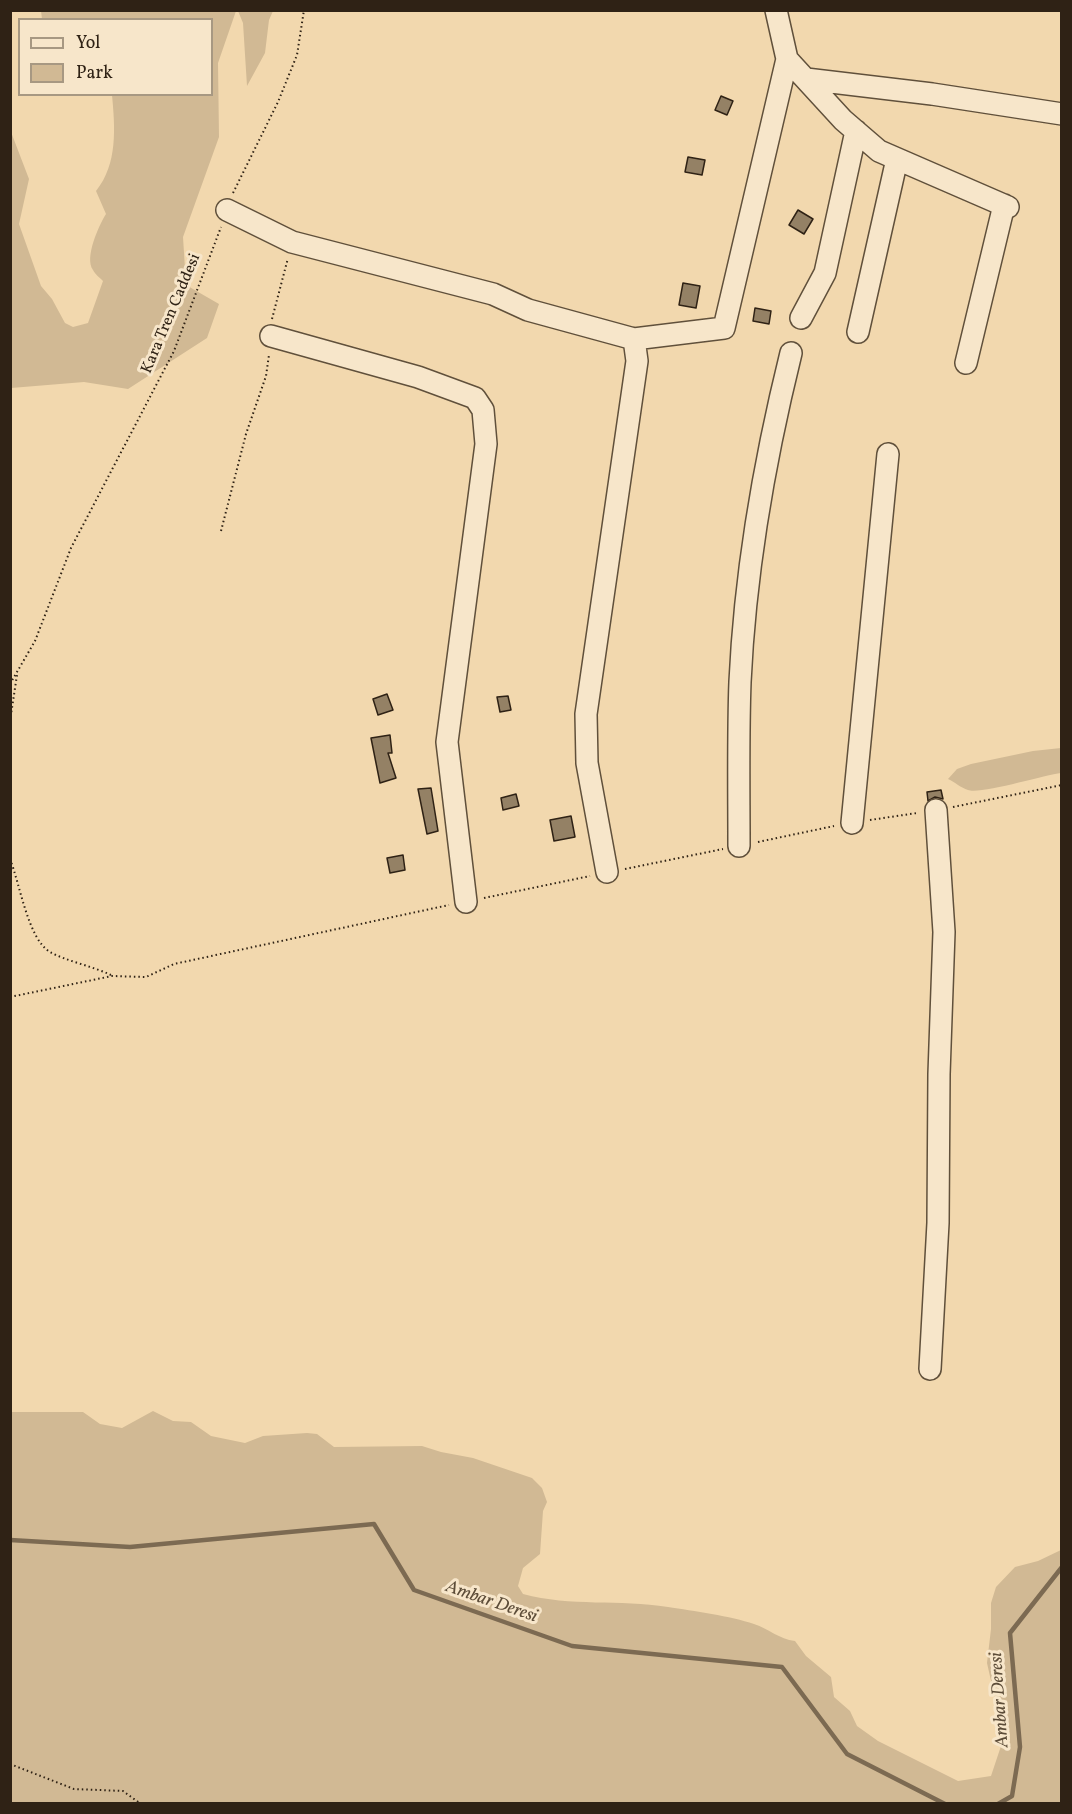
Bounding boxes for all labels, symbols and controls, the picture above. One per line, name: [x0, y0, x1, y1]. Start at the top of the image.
legend: [18, 18, 213, 96]
text: Yol: [76, 31, 101, 56]
text: Park: [76, 61, 113, 86]
street label: Kara Tren Caddesi: [138, 251, 206, 377]
water label: Ambar Deresi: [442, 1577, 540, 1629]
water label: Ambar Deresi: [987, 1652, 1015, 1748]

